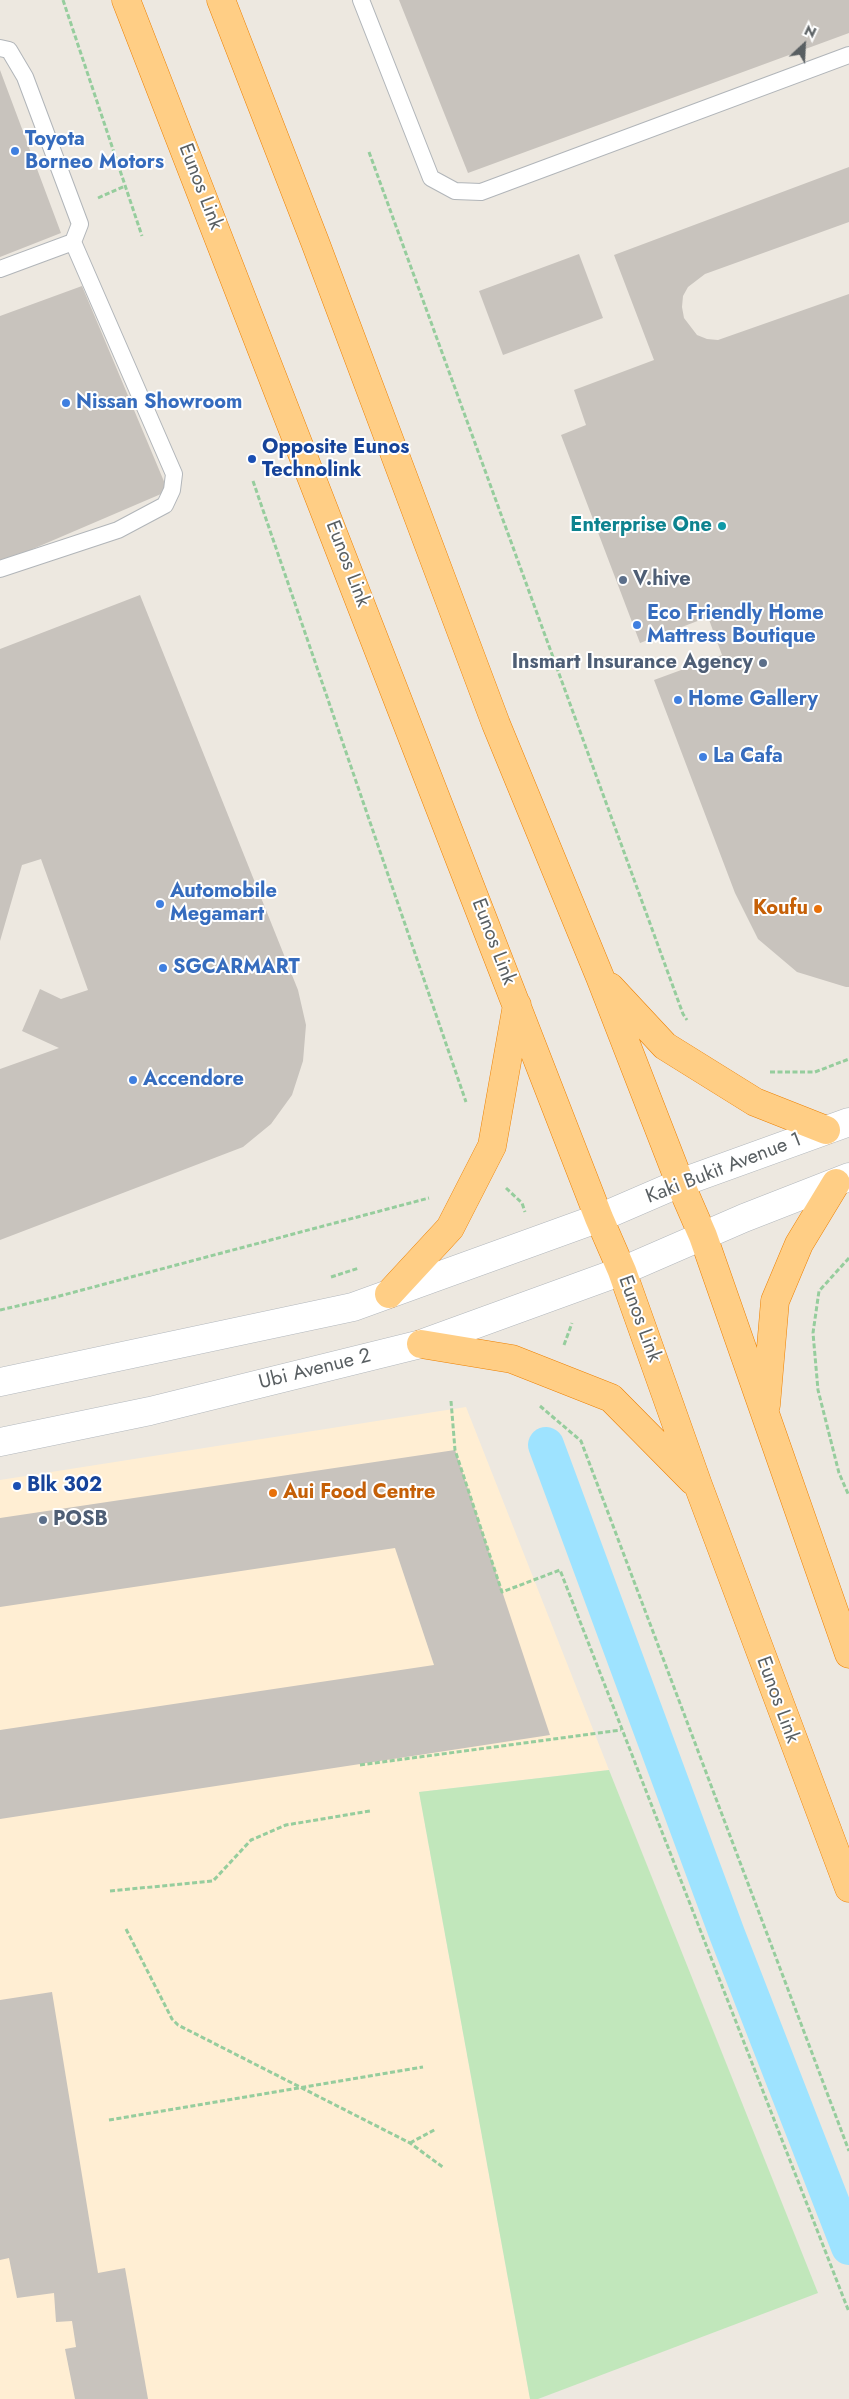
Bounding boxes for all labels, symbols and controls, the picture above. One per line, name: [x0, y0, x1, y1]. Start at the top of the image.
north arrow: [779, 20, 829, 70]
text: N: [801, 20, 820, 43]
place label: Toyota Borneo Motors: [25, 128, 164, 175]
street label: Eunos Link: [173, 140, 227, 234]
marker: Toyota Borneo Motors: [9, 145, 21, 157]
place label: Nissan Showroom: [76, 391, 242, 415]
marker: Nissan Showroom: [60, 397, 72, 409]
place label: Opposite Eunos Technolink: [262, 436, 409, 483]
marker: Opposite Eunos Technolink: [246, 453, 258, 465]
place label: Enterprise One: [570, 514, 712, 538]
street label: Eunos Link: [320, 517, 374, 611]
marker: Enterprise One: [716, 520, 728, 532]
place label: V.hive: [633, 568, 691, 592]
marker: V.hive: [617, 574, 629, 586]
place label: Eco Friendly Home Mattress Boutique: [647, 602, 824, 649]
marker: Eco Friendly Home Mattress Boutique: [631, 619, 643, 631]
place label: Insmart Insurance Agency: [512, 651, 753, 675]
marker: Insmart Insurance Agency: [757, 657, 769, 669]
place label: Home Gallery: [688, 688, 818, 712]
marker: Home Gallery: [672, 694, 684, 706]
place label: La Cafa: [713, 745, 783, 769]
marker: La Cafa: [697, 751, 709, 763]
place label: Automobile Megamart: [170, 880, 277, 927]
street label: Eunos Link: [466, 895, 520, 989]
place label: Koufu: [753, 897, 808, 921]
marker: Automobile Megamart: [154, 898, 166, 910]
marker: Koufu: [812, 903, 824, 915]
place label: SGCARMART: [173, 956, 300, 980]
marker: SGCARMART: [157, 962, 169, 974]
place label: Accendore: [143, 1068, 244, 1092]
marker: Accendore: [127, 1074, 139, 1086]
street label: Kaki Bukit Avenue 1: [643, 1128, 805, 1210]
street label: Eunos Link: [612, 1272, 666, 1366]
street label: Ubi Avenue 2: [256, 1344, 374, 1396]
place label: Blk 302: [27, 1474, 102, 1498]
marker: Blk 302: [11, 1480, 23, 1492]
place label: Aui Food Centre: [283, 1481, 435, 1505]
marker: Aui Food Centre: [267, 1487, 279, 1499]
place label: POSB: [53, 1508, 108, 1532]
marker: POSB: [37, 1514, 49, 1526]
street label: Eunos Link: [750, 1653, 804, 1747]

